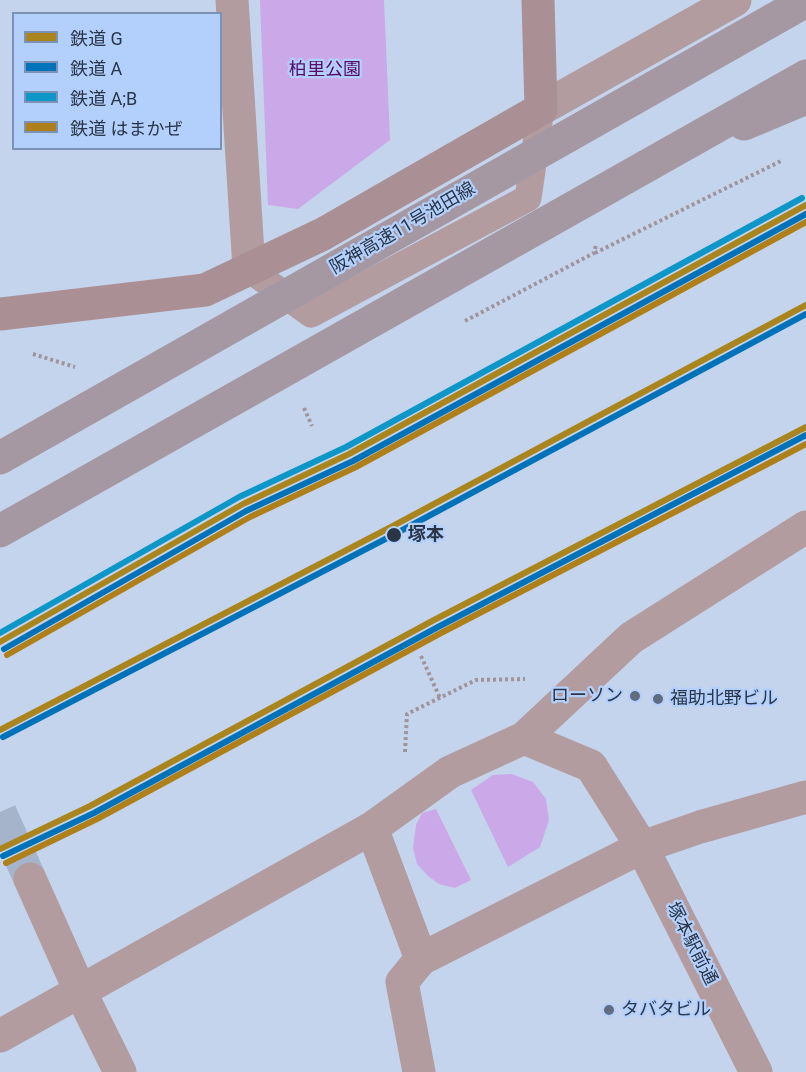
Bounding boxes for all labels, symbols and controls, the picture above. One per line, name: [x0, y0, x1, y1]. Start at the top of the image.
legend: [12, 12, 222, 150]
text: 鉄道 G: [70, 28, 123, 49]
text: 鉄道 A: [70, 58, 122, 79]
park label: 柏里公園: [289, 59, 361, 81]
text: 鉄道 A;B: [70, 88, 137, 109]
text: 鉄道 はまかぜ: [70, 118, 182, 139]
street label: 阪神高速11号池田線: [326, 179, 480, 279]
place label: 塚本: [408, 524, 444, 546]
marker: 塚本: [385, 526, 403, 544]
place label: ローソン: [551, 685, 623, 707]
place label: 福助北野ビル: [670, 688, 778, 710]
marker: ローソン: [628, 689, 642, 703]
marker: 福助北野ビル: [651, 692, 665, 706]
street label: 塚本駅前通: [661, 899, 721, 989]
place label: タバタビル: [621, 999, 711, 1021]
marker: タバタビル: [602, 1003, 616, 1017]

